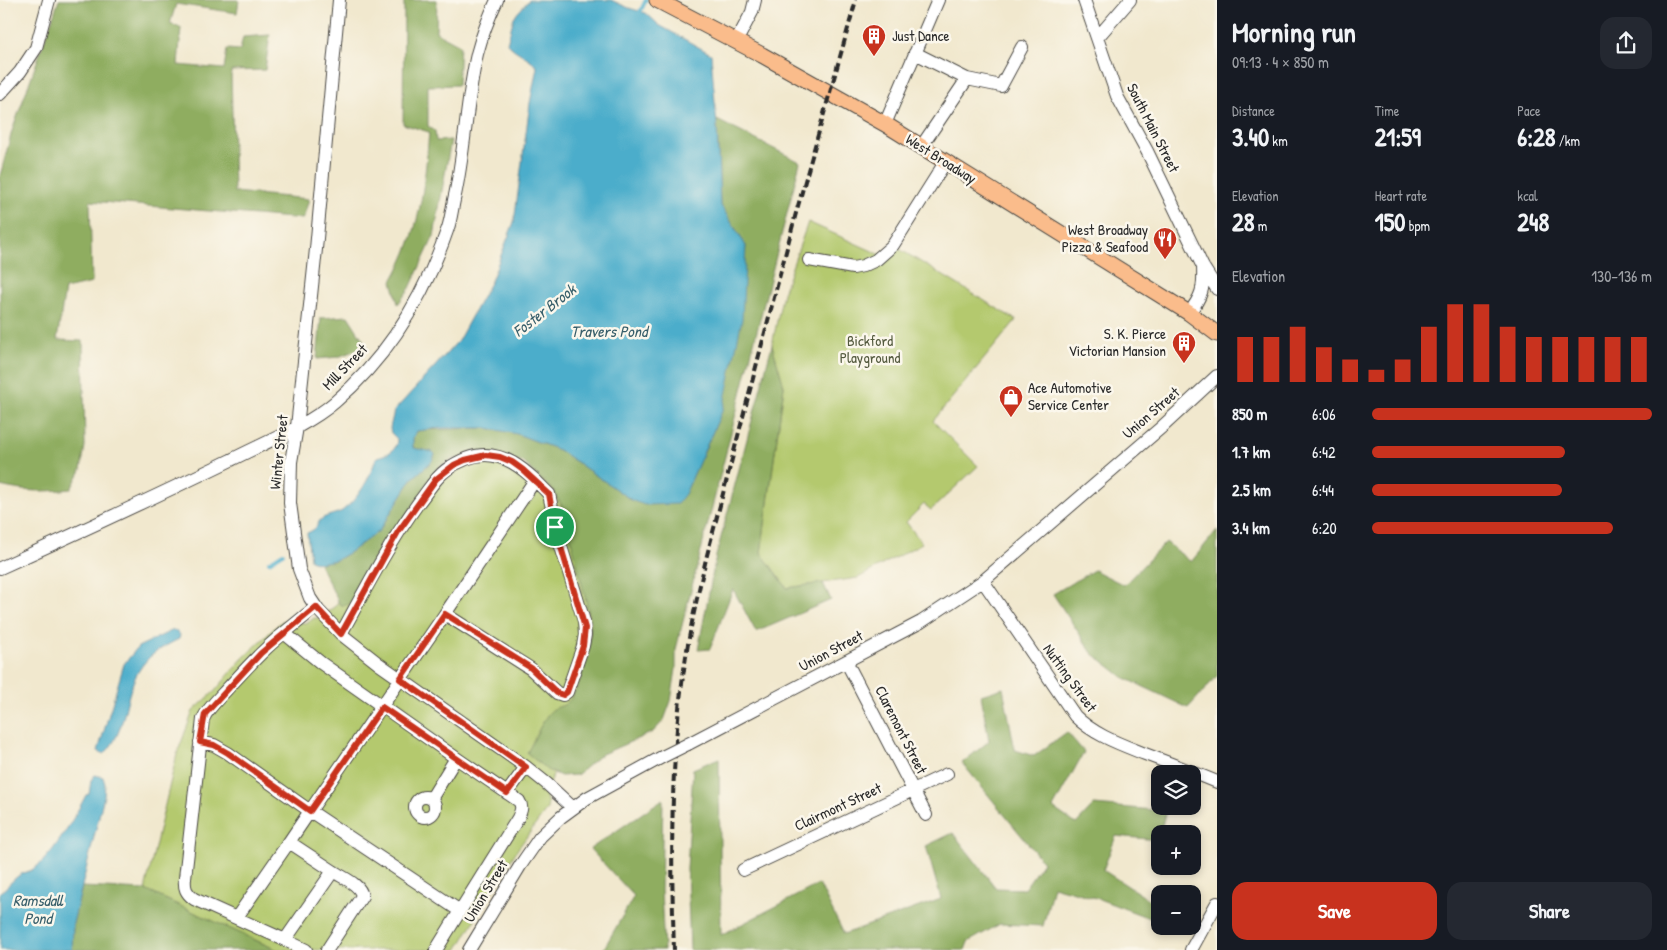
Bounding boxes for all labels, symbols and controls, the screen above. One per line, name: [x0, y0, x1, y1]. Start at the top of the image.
text: Morning run: [1232, 13, 1356, 51]
button: share: [1600, 17, 1652, 69]
building icon: Just Dance: [861, 23, 887, 57]
place label: Just Dance: [892, 25, 950, 46]
text: 09:13 · 4 × 850 m: [1232, 51, 1329, 73]
street label: South Main Street: [1122, 80, 1185, 177]
text: Distance: [1232, 101, 1275, 120]
text: Time: [1375, 101, 1399, 120]
text: Pace: [1517, 101, 1541, 120]
text: 3.40: [1232, 120, 1269, 154]
text: 21:59: [1375, 120, 1421, 154]
text: 6:28: [1517, 120, 1556, 154]
street label: West Broadway: [902, 128, 981, 189]
text: km: [1269, 131, 1288, 150]
text: /km: [1556, 131, 1580, 150]
text: Elevation: [1232, 186, 1279, 205]
text: Heart rate: [1375, 186, 1427, 205]
text: kcal: [1517, 186, 1538, 205]
text: 28: [1232, 205, 1255, 239]
text: 150: [1375, 205, 1406, 239]
text: 248: [1517, 205, 1549, 239]
text: m: [1255, 216, 1267, 235]
text: bpm: [1406, 216, 1430, 235]
place label: West Broadway Pizza & Seafood: [1062, 219, 1148, 257]
restaurant icon: West Broadway Pizza & Seafood: [1152, 226, 1178, 260]
text: Elevation: [1232, 265, 1285, 287]
text: 130–136 m: [1591, 265, 1652, 287]
water label: Foster Brook: [508, 278, 581, 341]
water label: Travers Pond: [571, 320, 650, 342]
place label: S. K. Pierce Victorian Mansion: [1068, 323, 1166, 361]
park label: Bickford Playground: [840, 330, 900, 368]
building icon: S. K. Pierce Victorian Mansion: [1171, 330, 1197, 364]
street label: Mill Street: [317, 338, 373, 394]
place label: Ace Automotive Service Center: [1028, 377, 1112, 415]
street label: Union Street: [1118, 381, 1184, 443]
shop icon: Ace Automotive Service Center: [998, 384, 1024, 418]
text: 850 m: [1232, 403, 1267, 425]
text: 6:06: [1312, 403, 1336, 425]
street label: Winter Street: [264, 413, 293, 490]
text: 1.7 km: [1232, 441, 1270, 463]
text: 6:42: [1312, 441, 1336, 463]
text: 2.5 km: [1232, 479, 1271, 501]
text: 6:44: [1312, 479, 1334, 501]
pin: [534, 506, 576, 548]
icon: arrive: [541, 513, 569, 541]
text: 3.4 km: [1232, 517, 1270, 539]
text: 6:20: [1312, 517, 1337, 539]
street label: Union Street: [795, 625, 867, 676]
street label: Nutting Street: [1039, 639, 1103, 717]
street label: Claremont Street: [870, 682, 933, 778]
map controls: [1151, 765, 1201, 935]
button: layers: [1151, 765, 1201, 815]
street label: Clairmont Street: [791, 777, 885, 836]
button: +: [1151, 825, 1201, 875]
street label: Union Street: [459, 855, 513, 926]
button: Save: [1232, 882, 1437, 940]
button: Share: [1447, 882, 1652, 940]
button: −: [1151, 885, 1201, 935]
water label: Ramsdall Pond: [13, 889, 64, 929]

